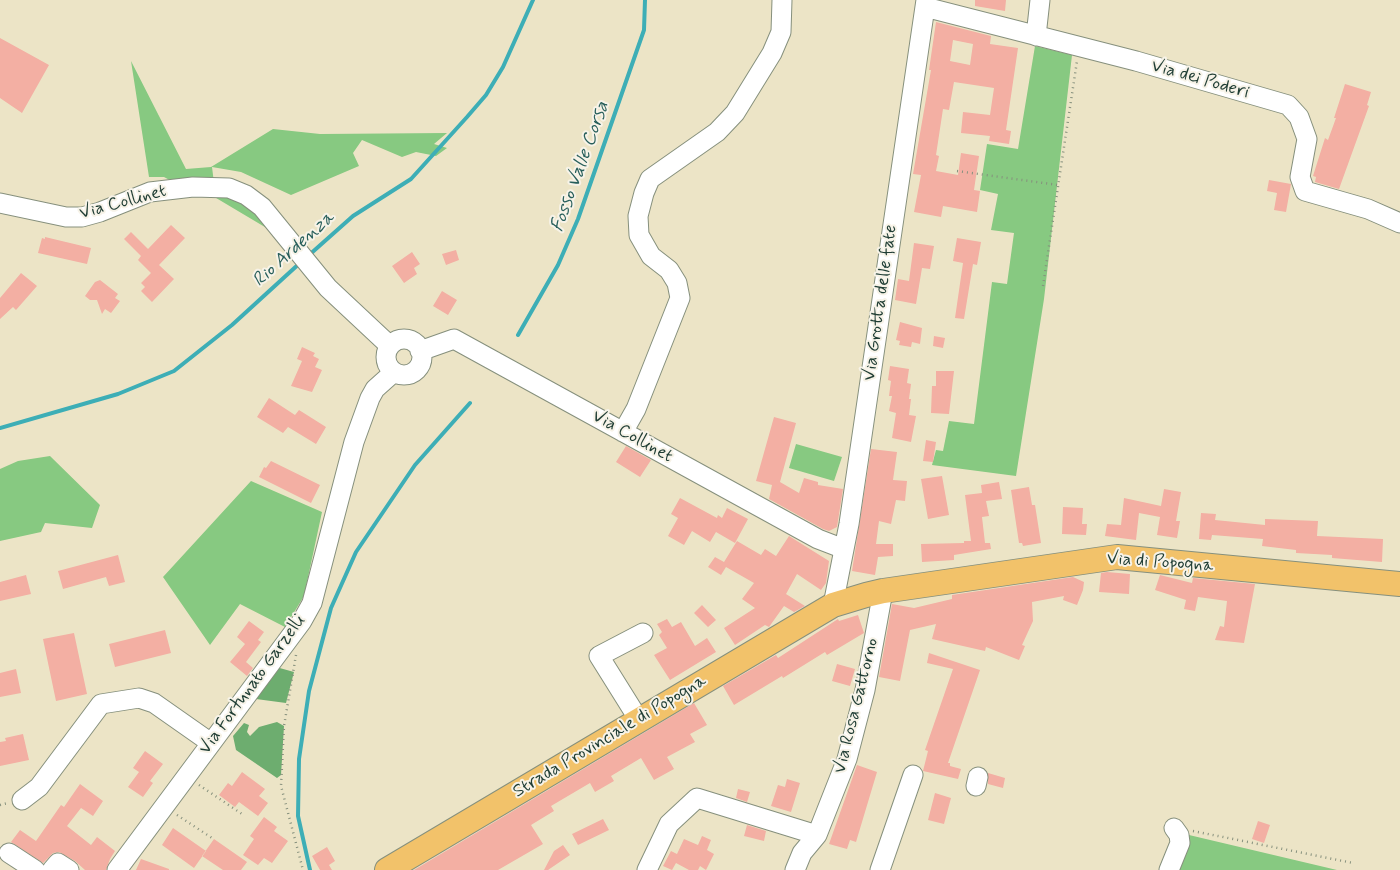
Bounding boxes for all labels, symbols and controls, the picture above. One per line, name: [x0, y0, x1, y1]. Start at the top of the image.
street label: Via dei Poderi: [1149, 56, 1251, 104]
water label: Fosso Valle Corsa: [547, 99, 615, 235]
street label: Via Collinet: [77, 181, 169, 225]
water label: Rio Ardenza: [248, 207, 340, 293]
street label: Via Grotta delle fate: [859, 223, 903, 383]
street label: Via Collinet: [588, 406, 676, 468]
street label: Via di Popogna: [1106, 549, 1214, 577]
street label: Via Fortunato Garzelli: [195, 611, 311, 759]
street label: Via Rosa Gattorno: [830, 636, 884, 776]
street label: Strada Provinciale di Popogna: [509, 671, 711, 803]

